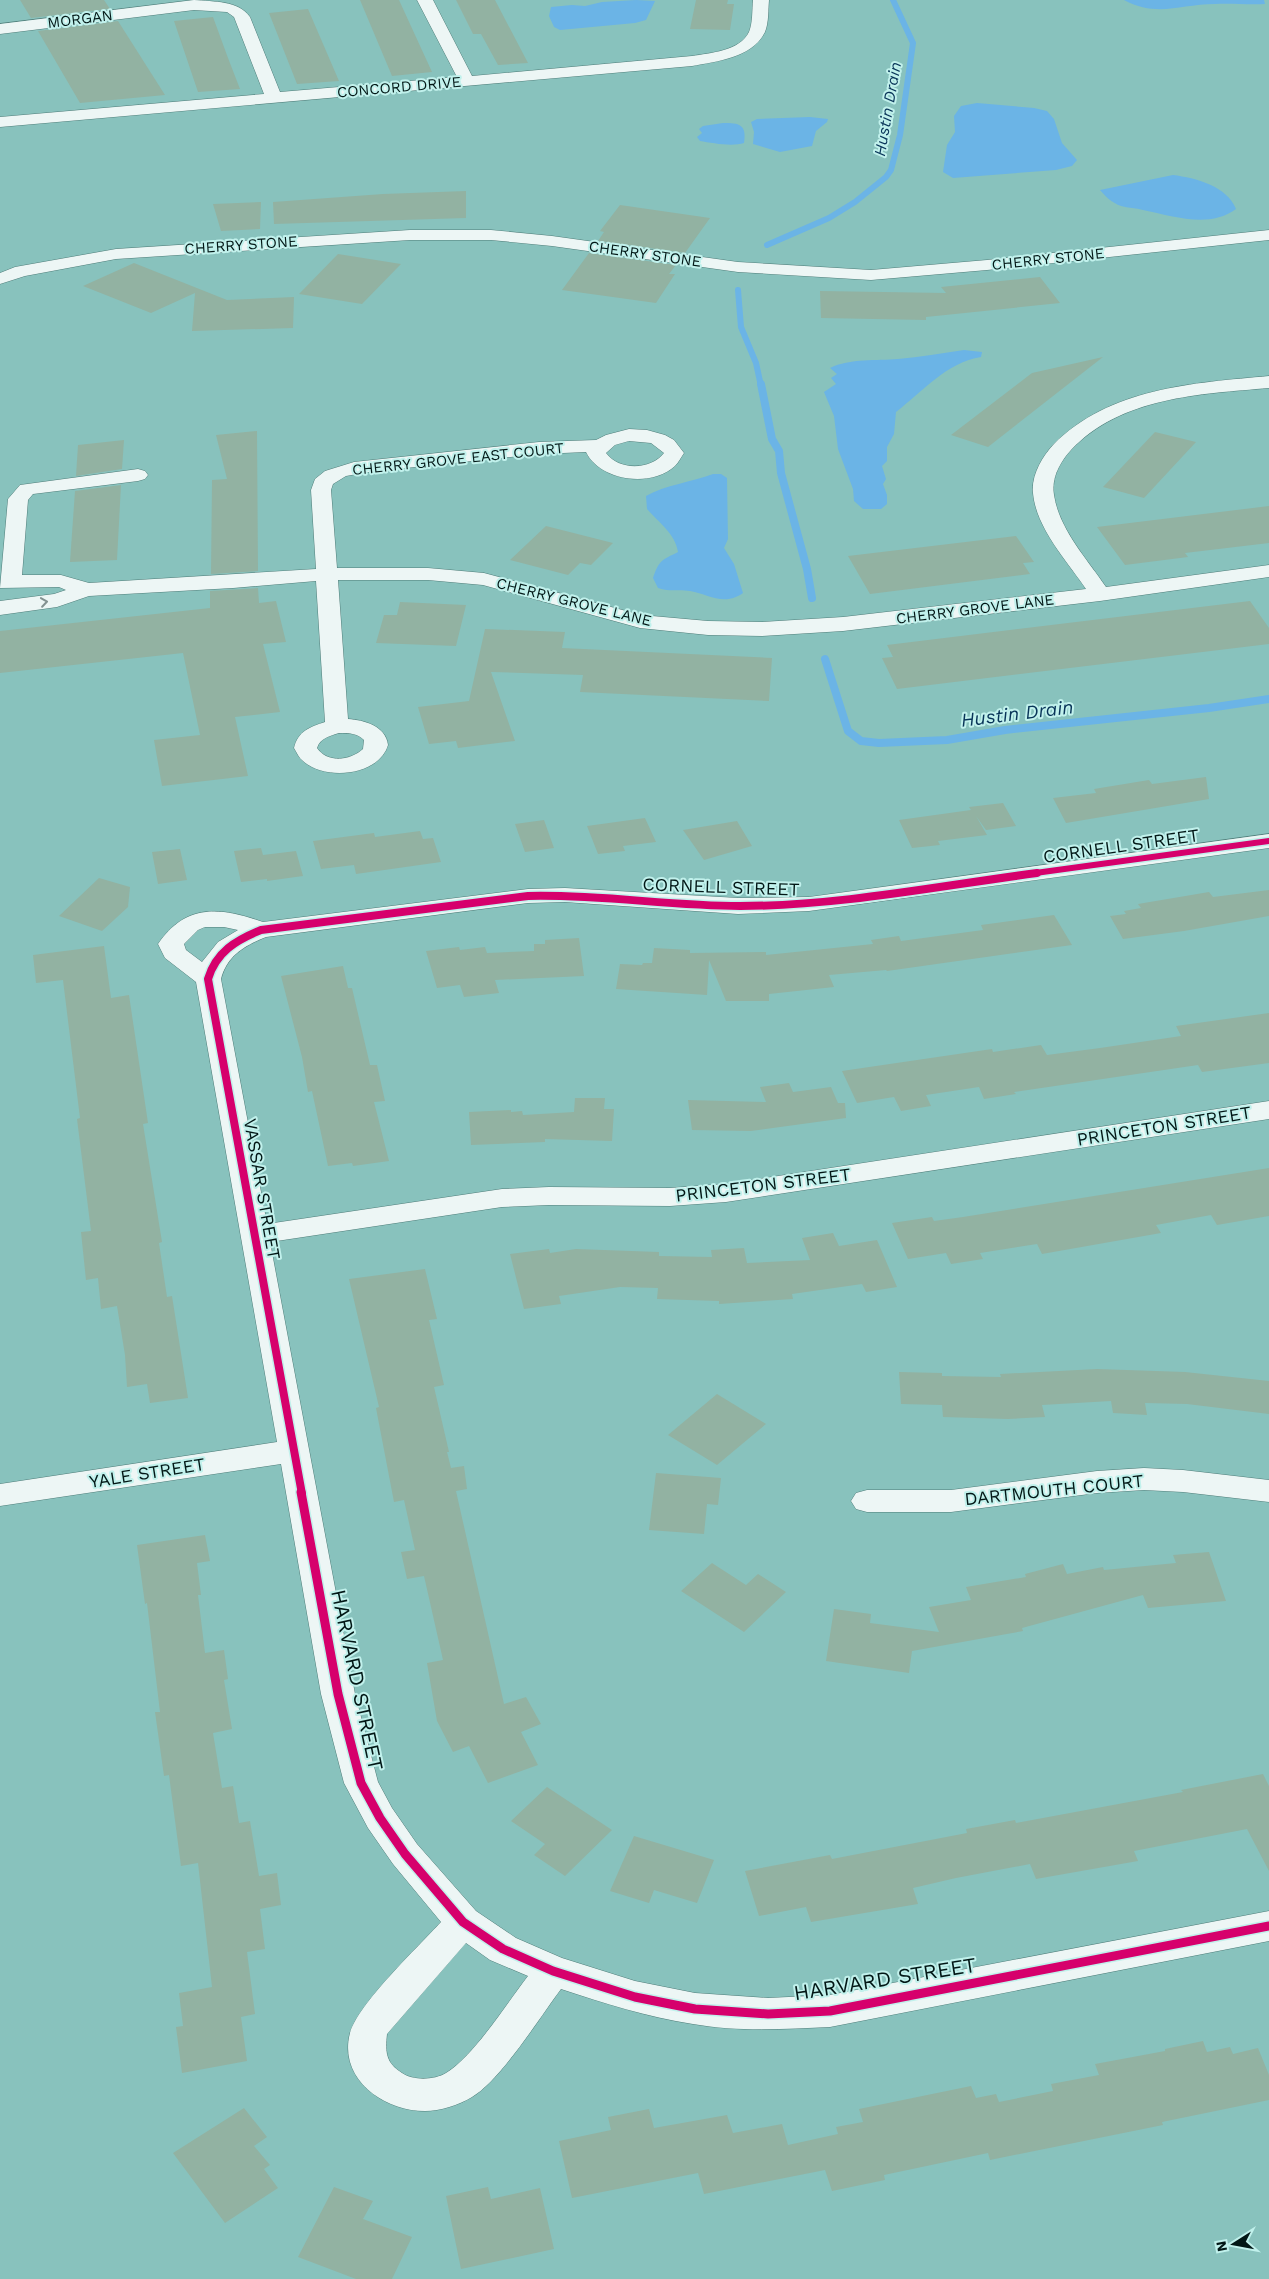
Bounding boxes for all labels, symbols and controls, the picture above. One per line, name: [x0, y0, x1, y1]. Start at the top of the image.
street label: MORGAN: [46, 6, 114, 32]
water label: Hustin Drain: [870, 60, 905, 158]
street label: CONCORD DRIVE: [336, 73, 462, 101]
street label: CHERRY STONE: [184, 232, 298, 258]
street label: CHERRY STONE: [588, 237, 702, 271]
street label: CHERRY STONE: [991, 244, 1105, 274]
street label: CHERRY GROVE EAST COURT: [351, 439, 565, 479]
street label: CHERRY GROVE LANE: [495, 574, 653, 630]
street label: CHERRY GROVE LANE: [895, 590, 1055, 628]
one-way arrow: [40, 597, 48, 607]
water label: Hustin Drain: [959, 695, 1075, 732]
street label: CORNELL STREET: [1042, 824, 1200, 867]
street label: CORNELL STREET: [642, 873, 800, 900]
street label: PRINCETON STREET: [1075, 1101, 1253, 1150]
street label: VASSAR STREET: [240, 1117, 285, 1261]
street label: PRINCETON STREET: [674, 1163, 852, 1206]
street label: YALE STREET: [87, 1453, 207, 1492]
street label: DARTMOUTH COURT: [963, 1470, 1145, 1509]
street label: HARVARD STREET: [326, 1587, 389, 1773]
street label: HARVARD STREET: [792, 1952, 978, 2005]
north arrow: [1209, 2219, 1259, 2269]
text: N: [1212, 2240, 1230, 2253]

